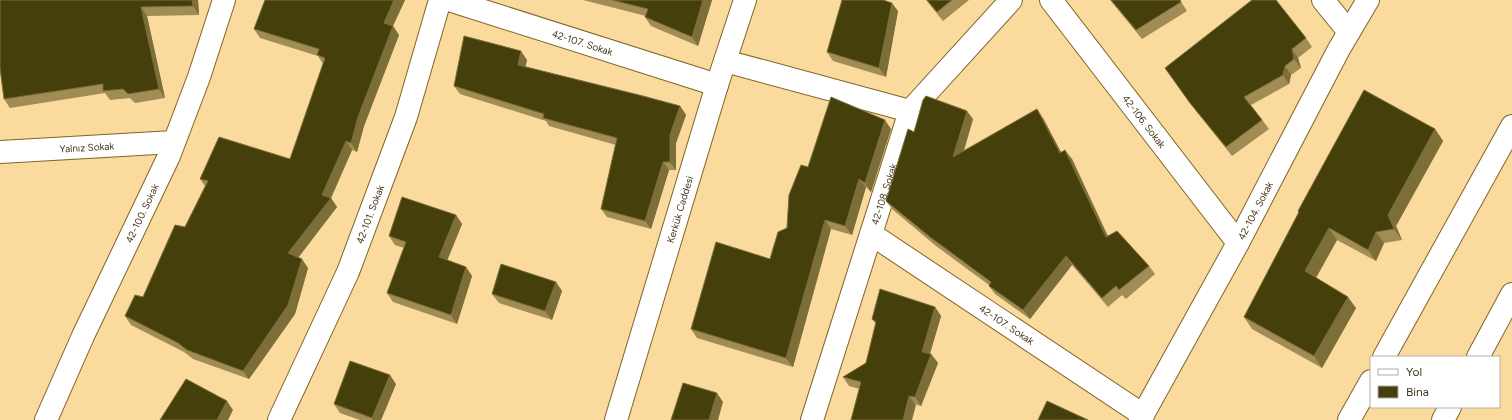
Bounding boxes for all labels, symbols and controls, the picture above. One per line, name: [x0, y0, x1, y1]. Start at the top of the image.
street label: 42-107. Sokak: [550, 27, 615, 58]
street label: 42-106. Sokak: [1120, 92, 1169, 150]
street label: Yalnız Sokak: [59, 139, 115, 155]
street label: 42-108. Sokak: [868, 162, 900, 227]
street label: Kerkük Caddesi: [663, 174, 696, 244]
street label: 42-104. Sokak: [1234, 179, 1276, 242]
street label: 42-100. Sokak: [122, 181, 161, 245]
street label: 42-101. Sokak: [353, 183, 387, 245]
street label: 42-107. Sokak: [977, 301, 1037, 347]
legend: [1370, 356, 1500, 408]
text: Yol: [1406, 365, 1422, 379]
text: Bina: [1406, 385, 1429, 399]

